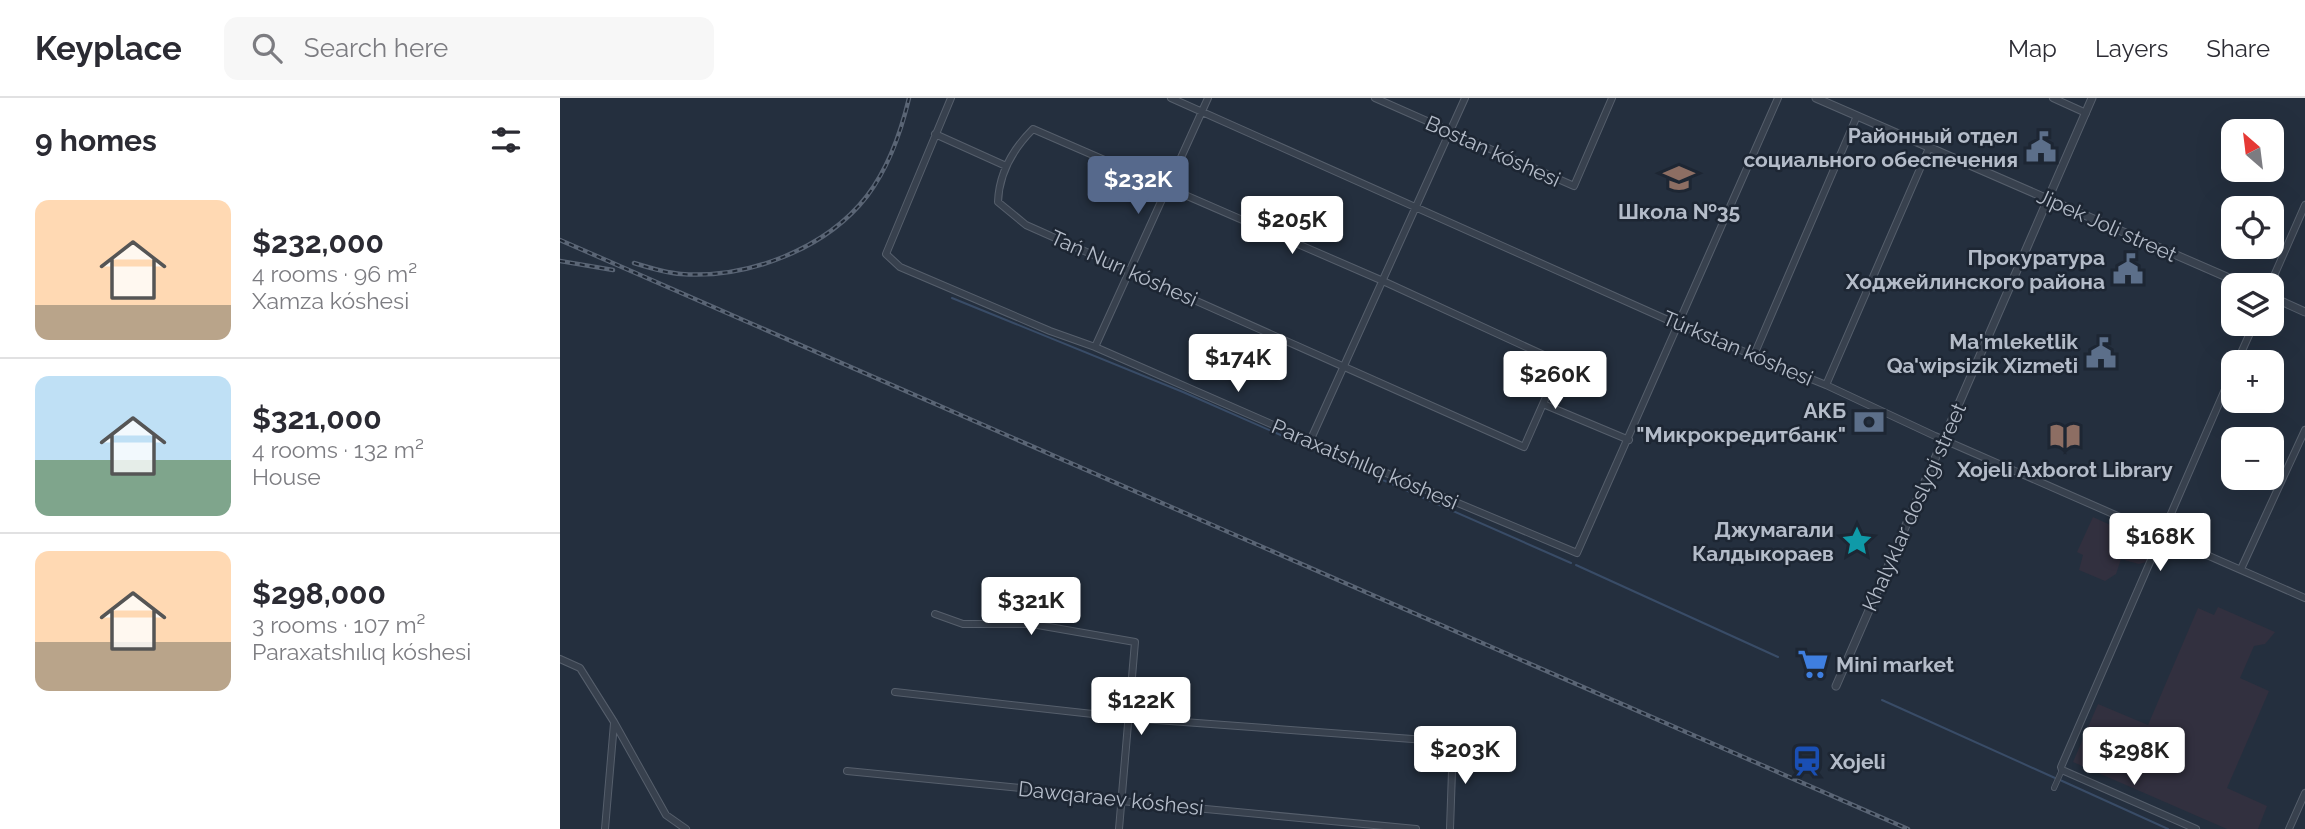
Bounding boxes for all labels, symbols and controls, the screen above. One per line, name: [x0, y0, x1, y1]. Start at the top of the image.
search box: [224, 17, 714, 80]
text: Keyplace: [35, 29, 182, 68]
icon: search: [248, 29, 286, 67]
text: Search here: [304, 33, 448, 63]
text: Map: [2008, 34, 2057, 63]
text: Layers: [2095, 34, 2168, 63]
text: Share: [2206, 34, 2270, 63]
street label: Bostan kóshesi: [1422, 110, 1564, 192]
north arrow: [2221, 119, 2284, 182]
map controls: [2221, 119, 2284, 490]
icon: filters: [487, 121, 525, 159]
text: 9 homes: [35, 123, 157, 158]
place label: Районный отдел социального обеспечения: [1743, 123, 2018, 172]
public building icon: Районный отдел социального обеспечения: [2024, 130, 2058, 164]
pin: $232K: [1089, 156, 1187, 216]
school or university icon: Школа №35: [1662, 161, 1696, 195]
text: $232K: [1104, 165, 1172, 192]
street label: Jipek Joli street: [2034, 183, 2180, 267]
button: locate: [2221, 196, 2284, 259]
pin: $205K: [1243, 197, 1341, 256]
place label: Школа №35: [1618, 199, 1740, 224]
text: $205K: [1257, 205, 1327, 232]
street label: Tań Nurı kóshesi: [1047, 224, 1201, 312]
text: $232,000: [252, 225, 384, 260]
icon: home: [91, 228, 175, 312]
place label: Прокуратура Ходжейлинского района: [1845, 245, 2105, 294]
public building icon: Прокуратура Ходжейлинского района: [2111, 252, 2145, 286]
text: 4 rooms · 96 m²: [252, 260, 417, 287]
button: layers: [2221, 273, 2284, 336]
text: Xamza kóshesi: [252, 287, 409, 314]
street label: Túrkstan kóshesi: [1659, 305, 1817, 391]
place label: Ma'mleketlik Qa'wipsizik Xizmeti: [1887, 329, 2078, 378]
pin: $174K: [1189, 334, 1287, 394]
public building icon: Ma'mleketlik Qa'wipsizik Xizmeti: [2084, 336, 2118, 370]
text: $174K: [1205, 343, 1271, 370]
button: +: [2221, 350, 2284, 413]
pin: $260K: [1506, 352, 1604, 411]
text: $260K: [1519, 360, 1591, 387]
place label: АКБ "Микрокредитбанк": [1636, 398, 1846, 447]
street label: Khalyklar doslygi street: [1857, 399, 1971, 615]
text: $321,000: [252, 401, 382, 436]
icon: home: [91, 404, 175, 488]
bank icon: АКБ "Микрокредитбанк": [1852, 405, 1886, 439]
street label: Paraxatshılıq kóshesi: [1268, 413, 1462, 515]
library icon: Xojeli Axborot Library: [2048, 419, 2082, 453]
button: −: [2221, 427, 2284, 490]
text: 4 rooms · 132 m²: [252, 436, 424, 463]
place label: Xojeli Axborot Library: [1956, 457, 2173, 482]
text: House: [252, 463, 321, 490]
pin: $168K: [2111, 514, 2209, 573]
place label: Джумагали Калдыкораев: [1692, 517, 1834, 566]
text: $168K: [2125, 522, 2195, 549]
place icon: Джумагали Калдыкораев: [1840, 524, 1874, 558]
text: $298,000: [252, 576, 386, 611]
pin: $321K: [982, 578, 1080, 637]
icon: home: [91, 579, 175, 663]
text: $321K: [997, 586, 1065, 613]
text: 3 rooms · 107 m²: [252, 611, 426, 638]
text: Paraxatshılıq kóshesi: [252, 638, 471, 665]
supermarket icon: Mini market: [1796, 647, 1830, 681]
place label: Mini market: [1836, 652, 1954, 677]
pin: $122K: [1092, 678, 1190, 737]
text: $122K: [1107, 686, 1175, 713]
pin: $203K: [1416, 726, 1514, 786]
pin: $298K: [2085, 728, 2183, 787]
text: $203K: [1430, 735, 1500, 762]
text: $298K: [2099, 736, 2169, 763]
station icon: Xojeli: [1790, 744, 1824, 778]
place label: Xojeli: [1829, 749, 1886, 774]
street label: Dawqaraev kóshesi: [1017, 776, 1205, 820]

